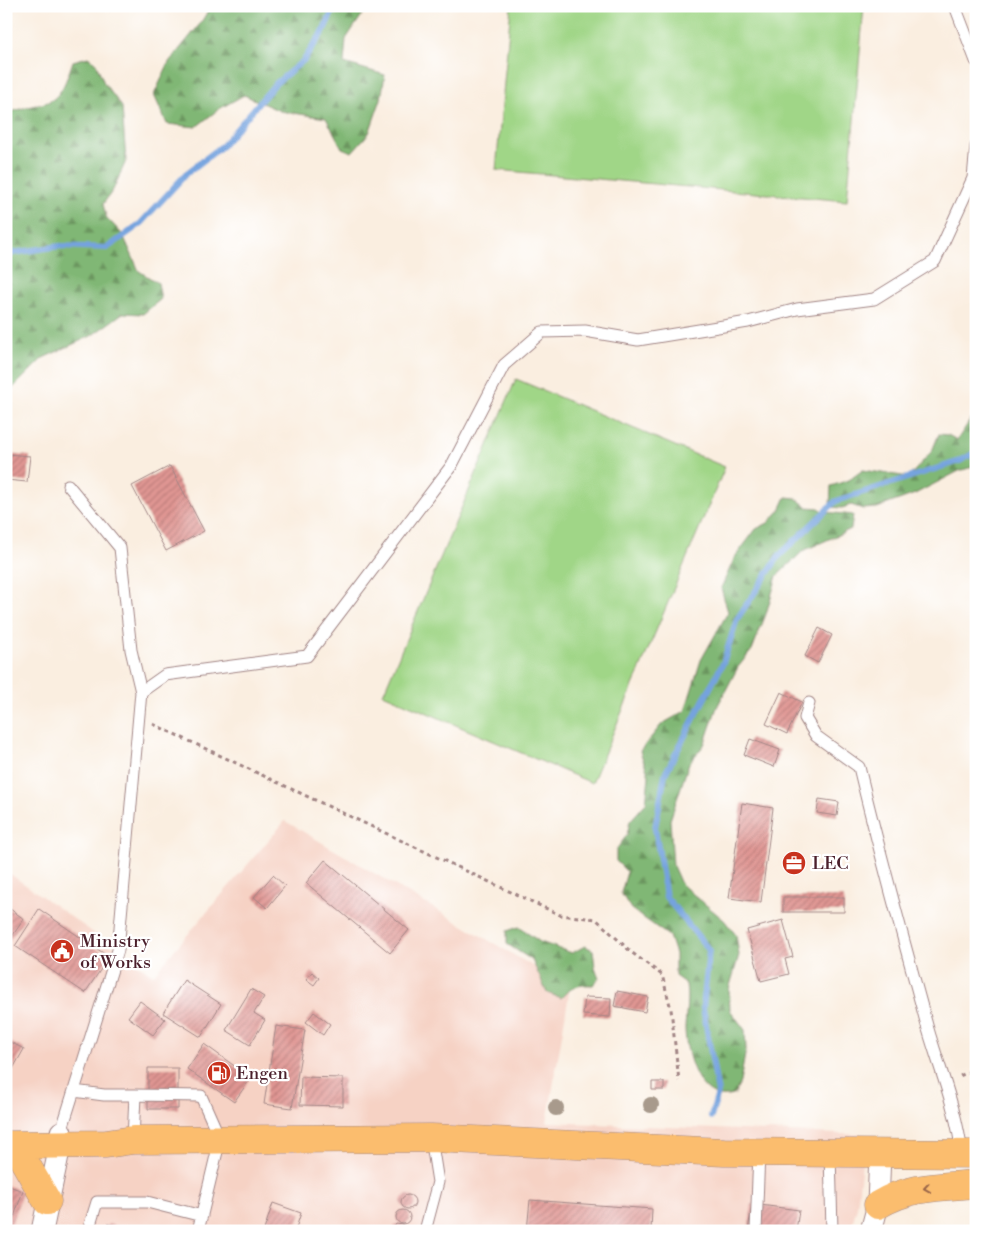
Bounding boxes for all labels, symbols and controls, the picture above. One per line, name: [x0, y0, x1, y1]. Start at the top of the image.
office icon: LEC: [781, 850, 807, 876]
place label: LEC: [812, 852, 849, 875]
place label: Ministry of Works: [80, 930, 151, 974]
public building icon: Ministry of Works: [49, 938, 75, 964]
fuel station icon: Engen: [206, 1060, 232, 1086]
place label: Engen: [236, 1062, 288, 1085]
one-way arrow: [923, 1182, 931, 1193]

